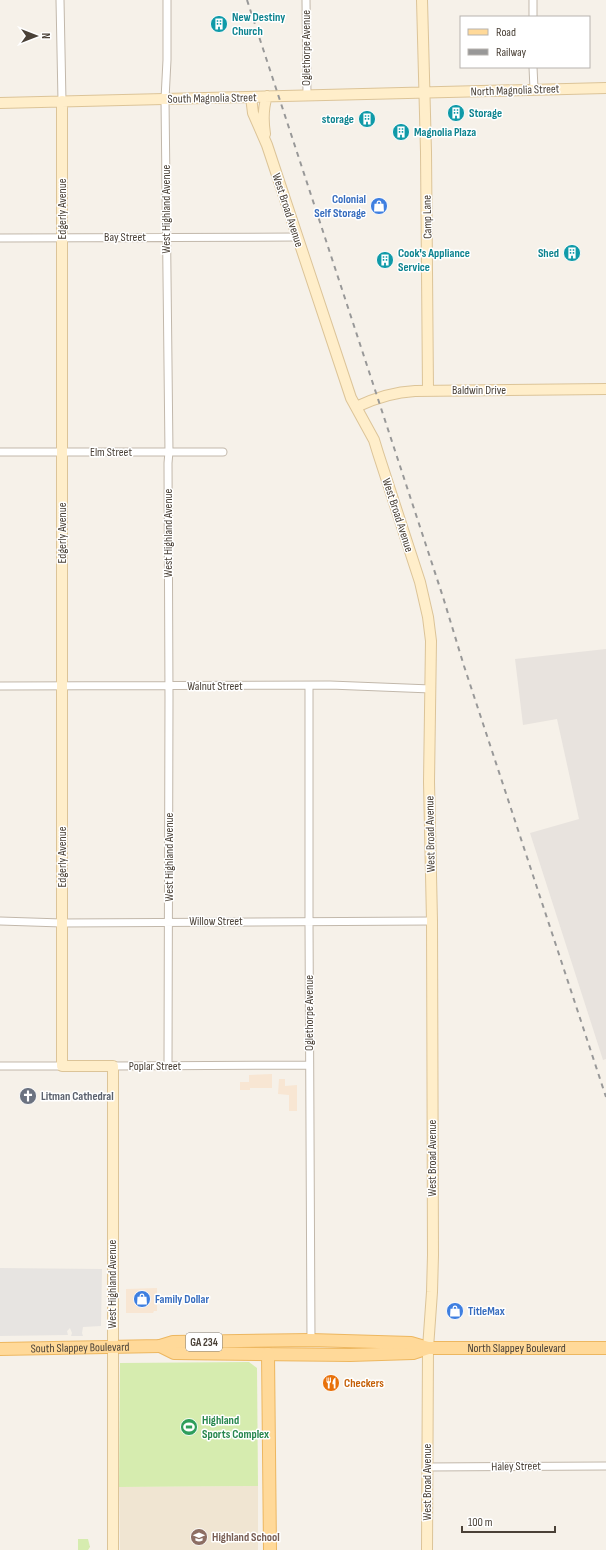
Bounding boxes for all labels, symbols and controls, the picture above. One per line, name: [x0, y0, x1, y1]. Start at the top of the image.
place label: New Destiny Church: [232, 10, 285, 39]
street label: Oglethorpe Avenue: [299, 10, 314, 86]
building icon: New Destiny Church: [209, 14, 229, 34]
north arrow: [16, 16, 56, 56]
legend: [460, 16, 590, 68]
text: Road: [496, 25, 516, 40]
text: N: [39, 33, 52, 39]
text: Railway: [496, 45, 527, 60]
street label: North Magnolia Street: [470, 81, 560, 100]
street label: South Magnolia Street: [167, 90, 257, 107]
building icon: Storage: [446, 103, 466, 123]
place label: Storage: [469, 106, 502, 121]
building icon: storage: [357, 109, 377, 129]
place label: storage: [322, 112, 354, 127]
building icon: Magnolia Plaza: [391, 122, 411, 142]
place label: Magnolia Plaza: [414, 125, 476, 140]
street label: West Highland Avenue: [159, 164, 174, 253]
street label: West Broad Avenue: [269, 171, 307, 249]
street label: Edgerly Avenue: [55, 178, 70, 240]
place label: Colonial Self Storage: [314, 192, 366, 221]
street label: Camp Lane: [420, 195, 435, 239]
shop icon: Colonial Self Storage: [369, 196, 389, 216]
street label: Bay Street: [104, 230, 146, 245]
building icon: Shed: [562, 243, 582, 263]
place label: Cook's Appliance Service: [398, 246, 470, 275]
place label: Shed: [538, 246, 559, 261]
building icon: Cook's Appliance Service: [375, 250, 395, 270]
street label: Baldwin Drive: [452, 383, 506, 398]
street label: Elm Street: [90, 445, 132, 460]
street label: West Broad Avenue: [379, 476, 417, 554]
street label: West Highland Avenue: [161, 488, 176, 577]
street label: Edgerly Avenue: [55, 502, 70, 564]
street label: Walnut Street: [187, 679, 243, 694]
street label: West Broad Avenue: [422, 795, 439, 872]
street label: West Highland Avenue: [162, 812, 177, 901]
street label: Edgerly Avenue: [55, 826, 70, 888]
street label: Willow Street: [189, 914, 243, 929]
street label: Oglethorpe Avenue: [302, 975, 317, 1051]
street label: Poplar Street: [129, 1059, 182, 1074]
church icon: Litman Cathedral: [18, 1086, 38, 1106]
place label: Litman Cathedral: [41, 1089, 114, 1104]
street label: West Broad Avenue: [425, 1119, 440, 1196]
street label: West Highland Avenue: [105, 1239, 120, 1328]
shop icon: Family Dollar: [132, 1289, 152, 1309]
place label: Family Dollar: [155, 1292, 209, 1307]
shop icon: TitleMax: [445, 1301, 465, 1321]
place label: TitleMax: [468, 1304, 505, 1319]
road number: GA 234: [186, 1333, 222, 1351]
street label: South Slappey Boulevard: [30, 1340, 130, 1356]
street label: North Slappey Boulevard: [467, 1341, 566, 1356]
restaurant icon: Checkers: [321, 1373, 341, 1393]
place label: Checkers: [344, 1376, 384, 1391]
place label: Highland Sports Complex: [202, 1413, 269, 1442]
sports icon: Highland Sports Complex: [179, 1417, 199, 1437]
street label: West Broad Avenue: [420, 1443, 435, 1520]
street label: Haley Street: [491, 1459, 541, 1474]
scale bar: [462, 1508, 555, 1534]
text: 100 m: [468, 1515, 493, 1530]
school or university icon: Highland School: [189, 1527, 209, 1547]
place label: Highland School: [212, 1530, 280, 1545]

